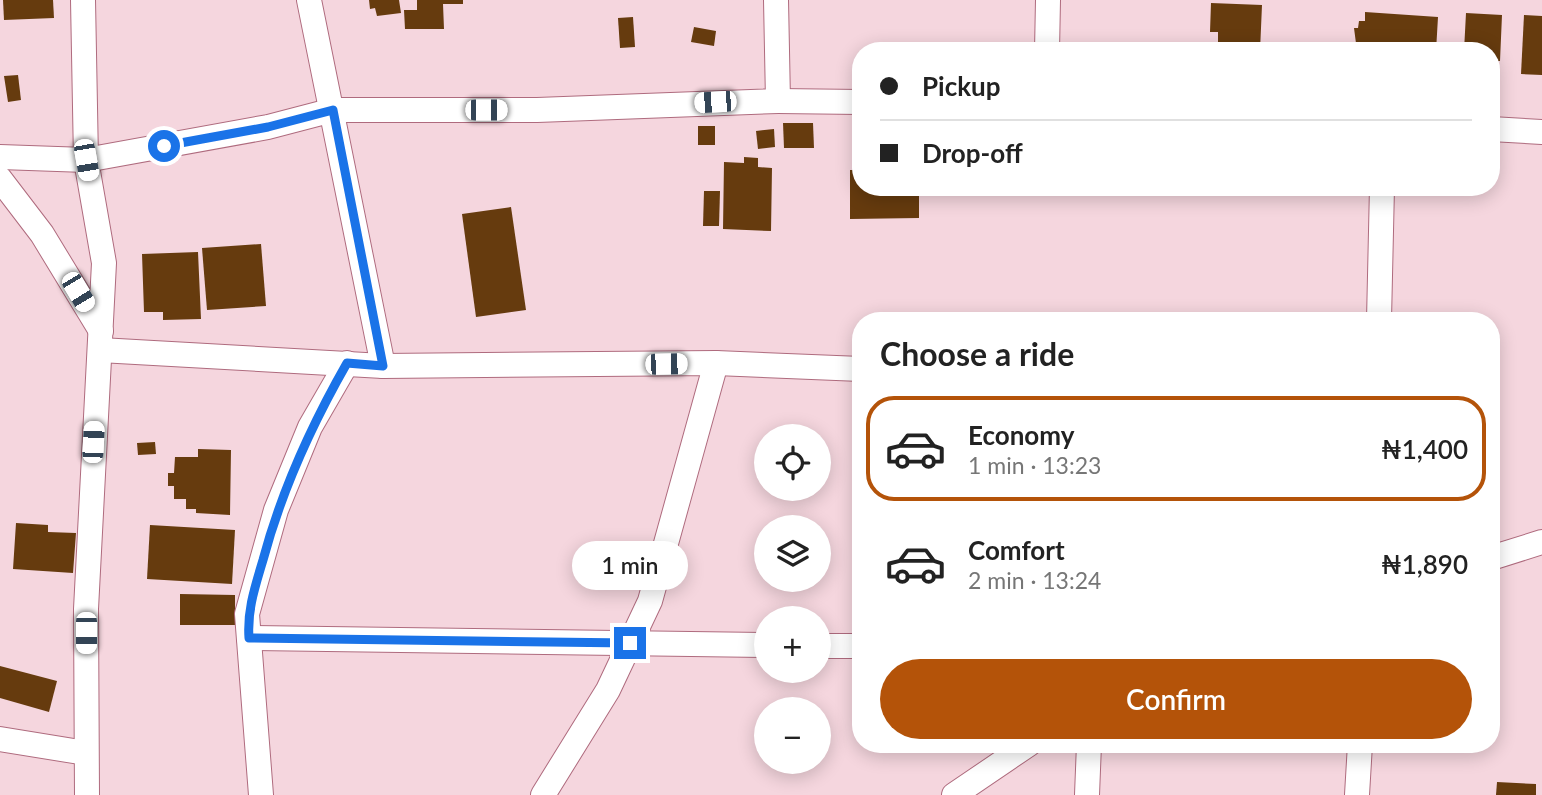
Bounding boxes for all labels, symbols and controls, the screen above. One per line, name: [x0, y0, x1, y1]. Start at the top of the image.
text: Pickup: [922, 70, 1001, 102]
car: [694, 90, 737, 114]
car: [466, 100, 508, 121]
route start: [148, 130, 180, 162]
car: [73, 137, 100, 183]
text: Drop-off: [922, 137, 1023, 169]
car: [59, 269, 98, 315]
text: Choose a ride: [880, 334, 1074, 373]
car: [645, 353, 688, 375]
icon: car: [884, 417, 947, 480]
text: Economy: [968, 419, 1074, 451]
car: [82, 420, 105, 464]
map controls: [754, 424, 831, 774]
button: locate: [754, 424, 831, 501]
text: ₦1,400: [1381, 433, 1468, 465]
text: 1 min · 13:23: [968, 451, 1101, 479]
button: layers: [754, 515, 831, 592]
icon: car: [884, 532, 947, 595]
text: Comfort: [968, 534, 1065, 566]
callout: 1 min: [572, 542, 688, 590]
text: ₦1,890: [1381, 548, 1468, 580]
text: 1 min: [602, 551, 658, 579]
text: 2 min · 13:24: [968, 566, 1101, 594]
button: +: [754, 606, 831, 683]
car: [76, 612, 97, 654]
route end: [614, 627, 646, 659]
button: Confirm: [880, 659, 1472, 739]
button: −: [754, 697, 831, 774]

